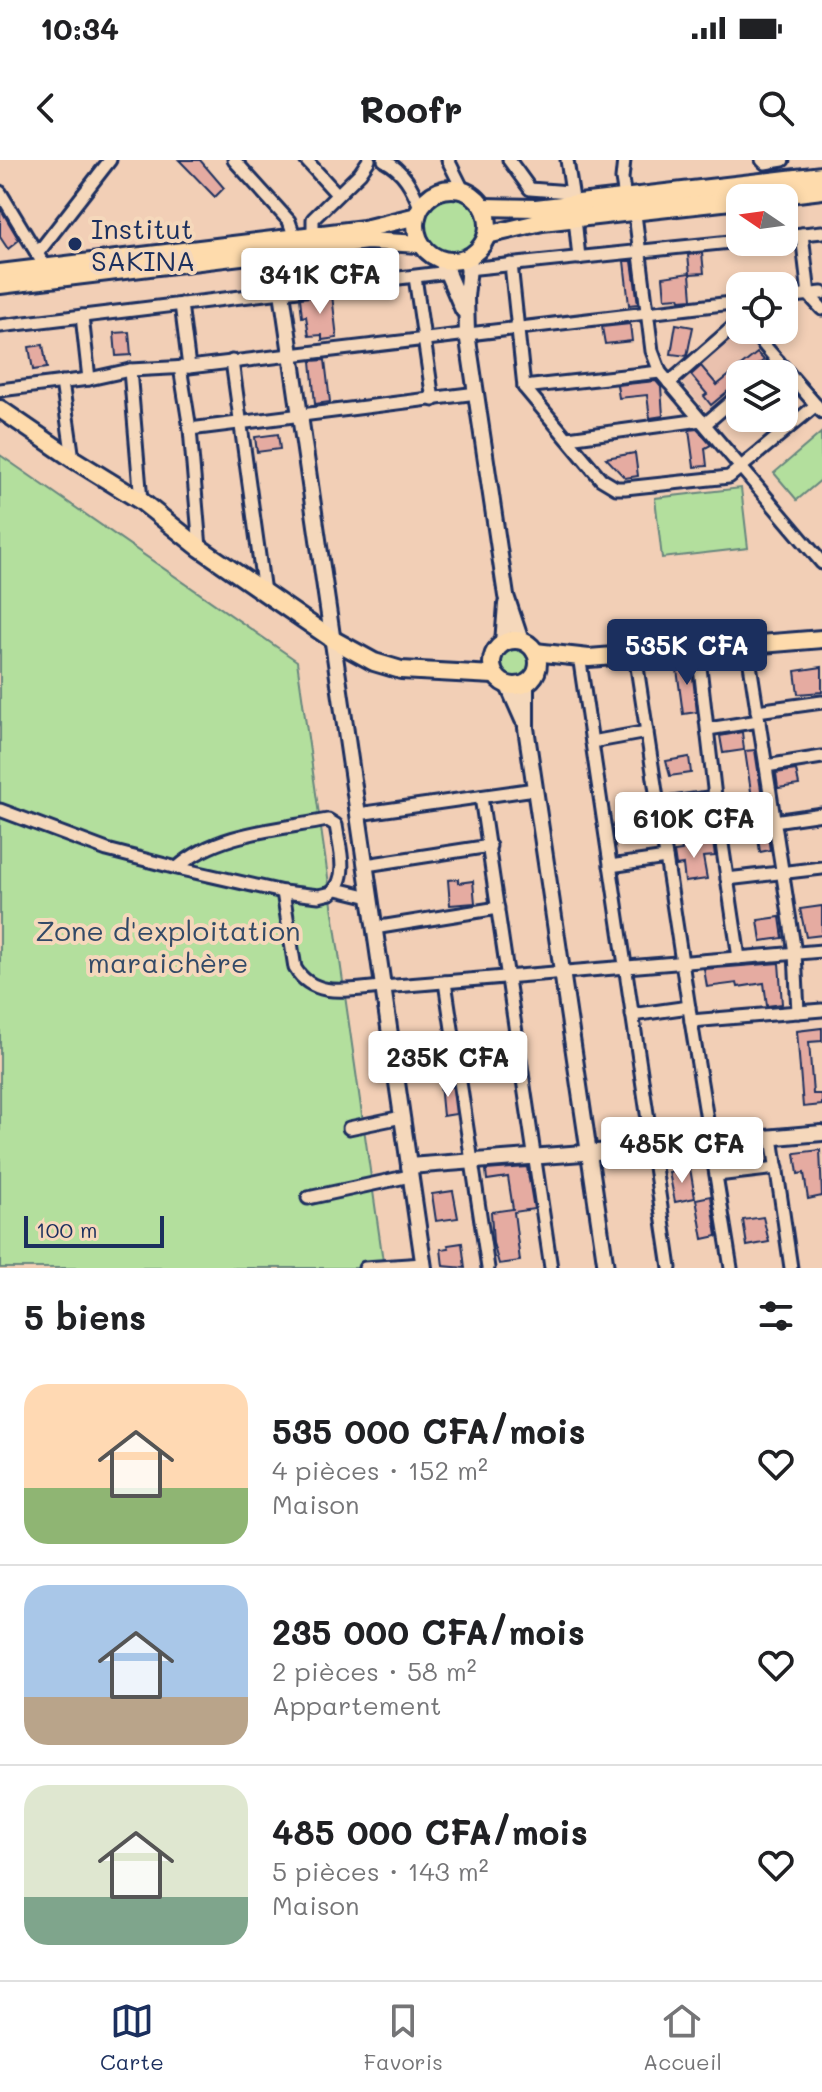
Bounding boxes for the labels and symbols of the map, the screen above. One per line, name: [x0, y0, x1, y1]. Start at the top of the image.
north arrow: [726, 184, 798, 256]
place label: Institut SAKINA: [91, 210, 195, 278]
marker: Institut SAKINA: [66, 235, 84, 253]
pin: 341K CFA: [237, 248, 403, 316]
pin: 535K CFA: [604, 619, 770, 687]
pin: 610K CFA: [611, 792, 777, 860]
park label: Zone d'exploitation maraichère: [35, 912, 301, 980]
pin: 235K CFA: [365, 1031, 531, 1099]
pin: 485K CFA: [599, 1117, 765, 1185]
scale bar: [24, 1212, 164, 1248]

